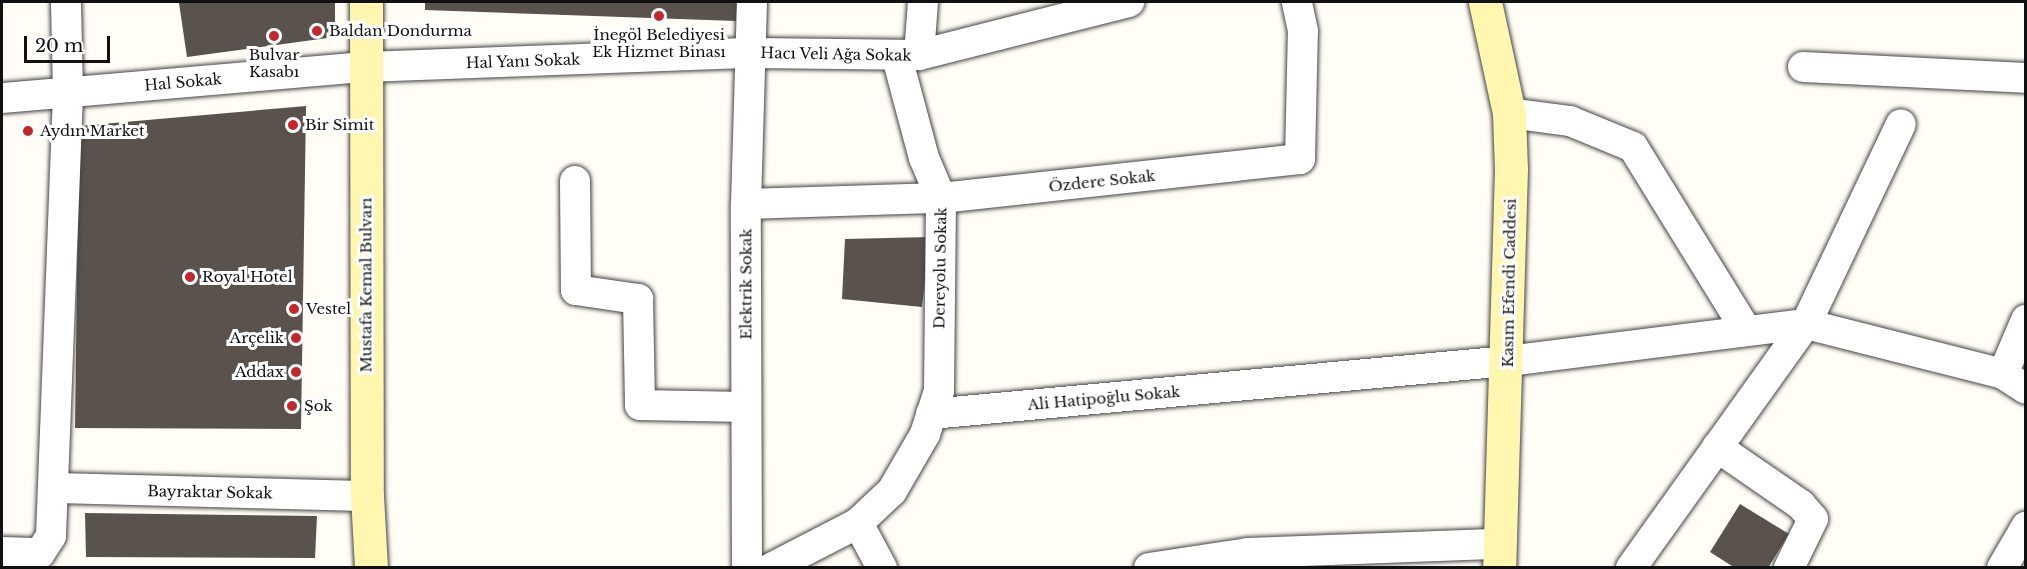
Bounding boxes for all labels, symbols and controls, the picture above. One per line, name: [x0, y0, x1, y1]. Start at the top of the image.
marker: İnegöl Belediyesi Ek Hizmet Binası: [652, 9, 666, 23]
place label: Baldan Dondurma: [329, 22, 472, 40]
scale bar: [27, 24, 112, 62]
marker: Baldan Dondurma: [310, 24, 324, 38]
place label: İnegöl Belediyesi Ek Hizmet Binası: [592, 25, 726, 60]
marker: Bulvar Kasabı: [267, 29, 281, 43]
text: 20 m: [35, 35, 83, 57]
street label: Hacı Veli Ağa Sokak: [760, 44, 912, 64]
place label: Bulvar Kasabı: [249, 45, 299, 80]
street label: Hal Yanı Sokak: [465, 50, 581, 72]
street label: Hal Sokak: [144, 70, 222, 94]
place label: Bir Simit: [305, 116, 375, 134]
marker: Bir Simit: [286, 118, 300, 132]
place label: Aydın Market: [40, 122, 145, 140]
marker: Aydın Market: [21, 124, 35, 138]
street label: Özdere Sokak: [1048, 166, 1156, 196]
street label: Mustafa Kemal Bulvarı: [357, 197, 375, 373]
street label: Kasım Efendi Caddesi: [1499, 198, 1519, 368]
street label: Dereyolu Sokak: [930, 207, 950, 329]
street label: Elektrik Sokak: [737, 228, 755, 340]
place label: Royal Hotel: [202, 268, 293, 286]
marker: Royal Hotel: [183, 270, 197, 284]
place label: Vestel: [306, 300, 351, 318]
marker: Vestel: [287, 302, 301, 316]
place label: Arçelik: [230, 329, 284, 347]
marker: Arçelik: [289, 331, 303, 345]
place label: Addax: [235, 363, 284, 381]
marker: Addax: [289, 365, 303, 379]
street label: Ali Hatipoğlu Sokak: [1027, 382, 1181, 414]
place label: Şok: [304, 397, 333, 415]
marker: Şok: [285, 399, 299, 413]
street label: Bayraktar Sokak: [147, 482, 273, 502]

